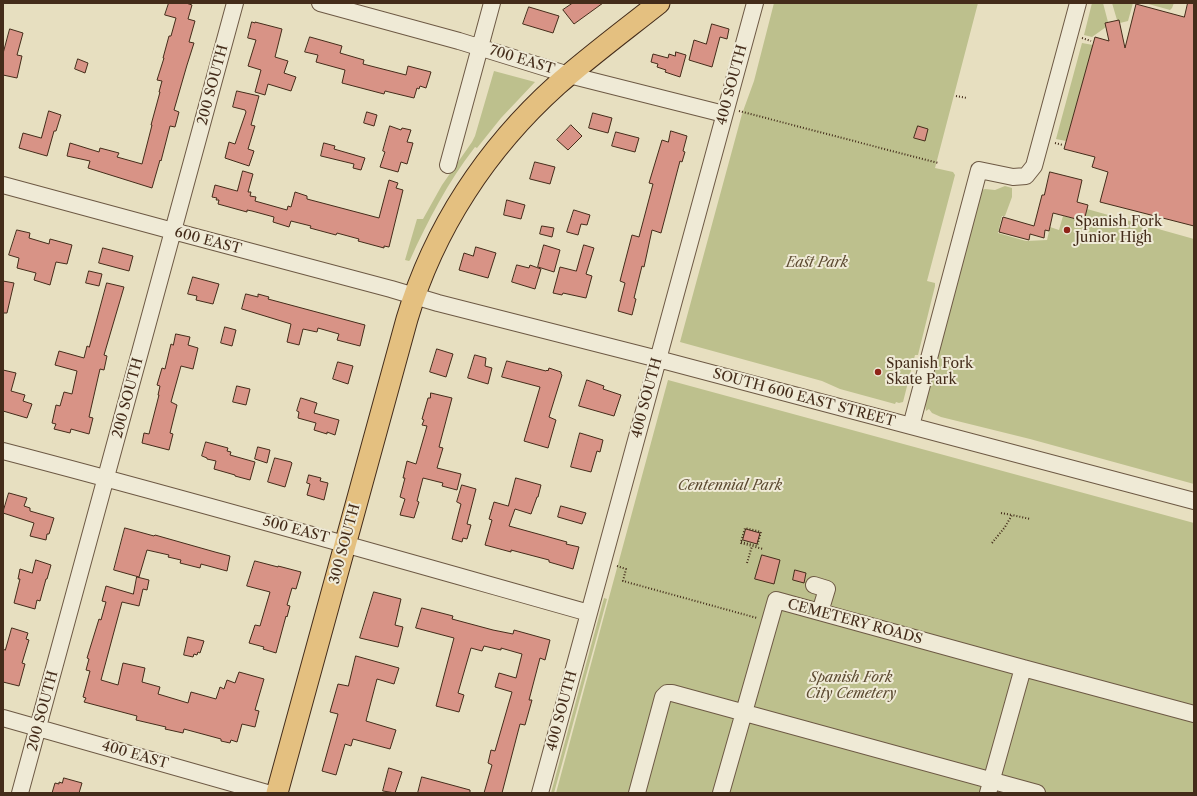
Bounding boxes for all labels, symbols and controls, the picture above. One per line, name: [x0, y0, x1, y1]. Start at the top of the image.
street label: 700 EAST: [487, 42, 557, 78]
street label: 200 SOUTH: [194, 43, 232, 127]
street label: 400 SOUTH: [713, 43, 751, 127]
place label: Spanish Fork Junior High: [1075, 214, 1162, 246]
street label: 600 EAST: [173, 224, 243, 258]
marker: Spanish Fork Junior High: [1062, 225, 1072, 235]
park label: East Park: [786, 255, 848, 271]
street label: 200 SOUTH: [109, 356, 147, 440]
street label: 400 SOUTH: [628, 356, 666, 440]
place label: Spanish Fork Skate Park: [886, 356, 973, 388]
street label: SOUTH 600 EAST STREET: [711, 366, 897, 430]
marker: Spanish Fork Skate Park: [873, 367, 883, 377]
park label: Centennial Park: [678, 478, 782, 494]
street label: 300 SOUTH: [326, 502, 364, 586]
street label: 500 EAST: [261, 513, 331, 547]
street label: CEMETERY ROADS: [786, 596, 924, 648]
street label: 200 SOUTH: [24, 669, 62, 753]
street label: 400 SOUTH: [543, 669, 581, 753]
park label: Spanish Fork City Cemetery: [806, 670, 896, 702]
street label: 400 EAST: [100, 737, 170, 773]

